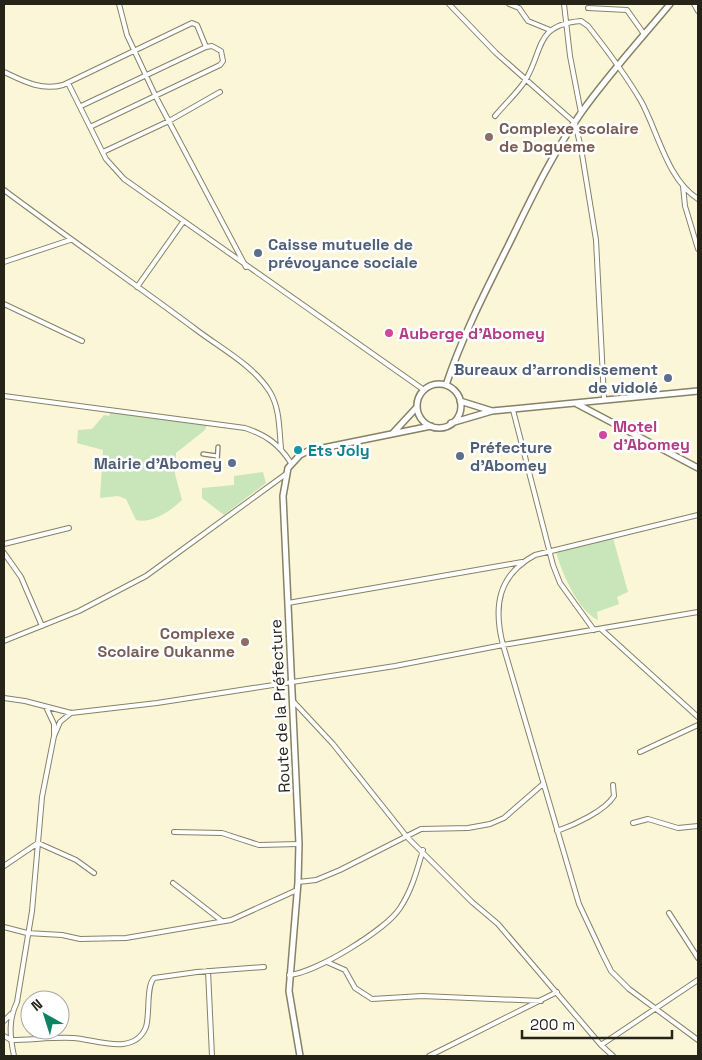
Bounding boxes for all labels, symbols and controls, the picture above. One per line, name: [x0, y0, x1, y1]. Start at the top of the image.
place label: Complexe scolaire de Dogueme: [499, 118, 639, 157]
marker: Complexe scolaire de Dogueme: [483, 131, 495, 143]
place label: Caisse mutuelle de prévoyance sociale: [268, 234, 418, 273]
marker: Caisse mutuelle de prévoyance sociale: [252, 247, 264, 259]
place label: Auberge d'Abomey: [399, 323, 545, 344]
marker: Auberge d'Abomey: [383, 327, 395, 339]
place label: Bureaux d'arrondissement de vidolé: [454, 359, 658, 398]
marker: Bureaux d'arrondissement de vidolé: [662, 372, 674, 384]
place label: Motel d'Abomey: [613, 416, 690, 455]
marker: Motel d'Abomey: [597, 429, 609, 441]
place label: Préfecture d’Abomey: [470, 437, 552, 476]
place label: Ets Joly: [308, 440, 370, 461]
marker: Ets Joly: [292, 444, 304, 456]
marker: Préfecture d’Abomey: [454, 450, 466, 462]
place label: Mairie d'Abomey: [94, 453, 222, 474]
marker: Mairie d'Abomey: [226, 457, 238, 469]
street label: Route de la Préfecture: [265, 619, 295, 793]
place label: Complexe Scolaire Oukanme: [97, 623, 235, 662]
marker: Complexe Scolaire Oukanme: [239, 636, 251, 648]
north arrow: [20, 990, 70, 1040]
text: N: [28, 995, 46, 1015]
scale bar: [522, 1008, 672, 1040]
text: 200 m: [530, 1015, 575, 1034]

